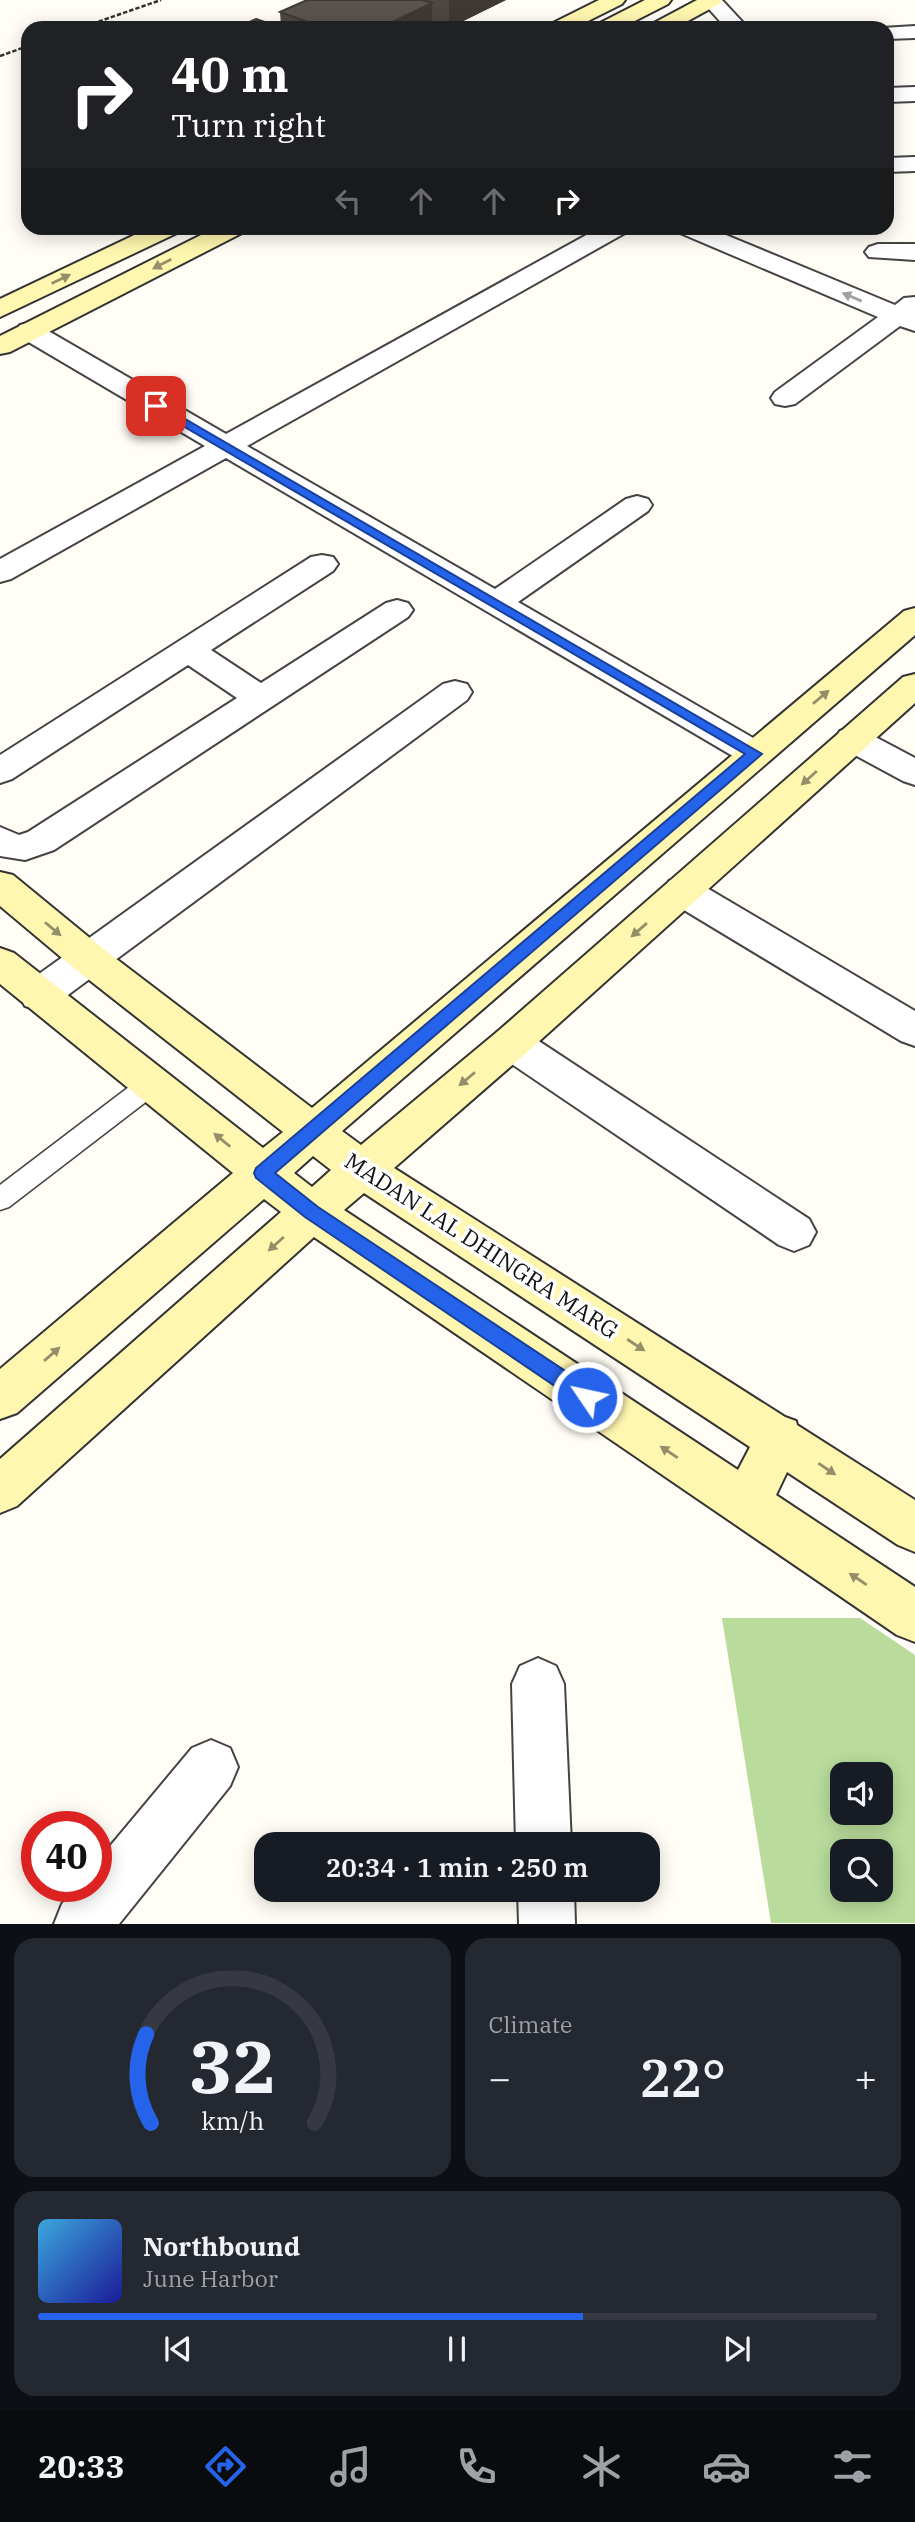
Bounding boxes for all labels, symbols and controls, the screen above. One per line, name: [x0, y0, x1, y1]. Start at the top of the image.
text: 40 m: [171, 42, 289, 105]
icon: right: [56, 49, 147, 140]
text: Turn right: [171, 104, 326, 146]
icon: left: [329, 182, 367, 220]
icon: ahead: [402, 182, 440, 220]
icon: ahead: [475, 182, 513, 220]
icon: right: [548, 182, 586, 220]
one-way arrow: [152, 258, 172, 269]
one-way arrow: [51, 274, 71, 285]
one-way arrow: [841, 291, 862, 302]
pin: [126, 376, 186, 436]
icon: arrive: [137, 387, 175, 425]
one-way arrow: [812, 690, 830, 705]
one-way arrow: [800, 770, 817, 786]
one-way arrow: [44, 921, 61, 936]
one-way arrow: [630, 922, 647, 937]
one-way arrow: [459, 1071, 476, 1086]
one-way arrow: [213, 1133, 230, 1148]
street label: MADAN LAL DHINGRA MARG: [339, 1145, 625, 1345]
one-way arrow: [267, 1236, 285, 1252]
one-way arrow: [627, 1338, 645, 1352]
one-way arrow: [43, 1347, 60, 1362]
position arrow: [550, 1360, 624, 1434]
one-way arrow: [660, 1445, 678, 1459]
one-way arrow: [818, 1462, 836, 1476]
one-way arrow: [849, 1572, 867, 1586]
map controls: [830, 1762, 893, 1902]
button: sound: [830, 1762, 893, 1825]
speed limit sign: 40: [21, 1811, 112, 1902]
button: search: [830, 1839, 893, 1902]
text: 20:34 · 1 min · 250 m: [326, 1850, 588, 1884]
text: Climate: [489, 2009, 572, 2039]
text: 32: [189, 2019, 276, 2114]
text: 22°: [639, 2044, 726, 2111]
text: −: [489, 2053, 511, 2102]
text: +: [854, 2053, 877, 2102]
text: km/h: [201, 2104, 264, 2137]
text: Northbound: [143, 2229, 300, 2263]
text: June Harbor: [143, 2263, 278, 2293]
icon: previous: [159, 2330, 197, 2368]
icon: pause: [438, 2330, 476, 2368]
icon: next: [718, 2330, 756, 2368]
icon: directions: [201, 2442, 250, 2491]
icon: music: [326, 2442, 375, 2491]
icon: phone: [452, 2442, 501, 2491]
icon: climate: [577, 2442, 626, 2491]
icon: car: [702, 2442, 751, 2491]
icon: filters: [828, 2442, 877, 2491]
text: 20:33: [38, 2445, 125, 2487]

